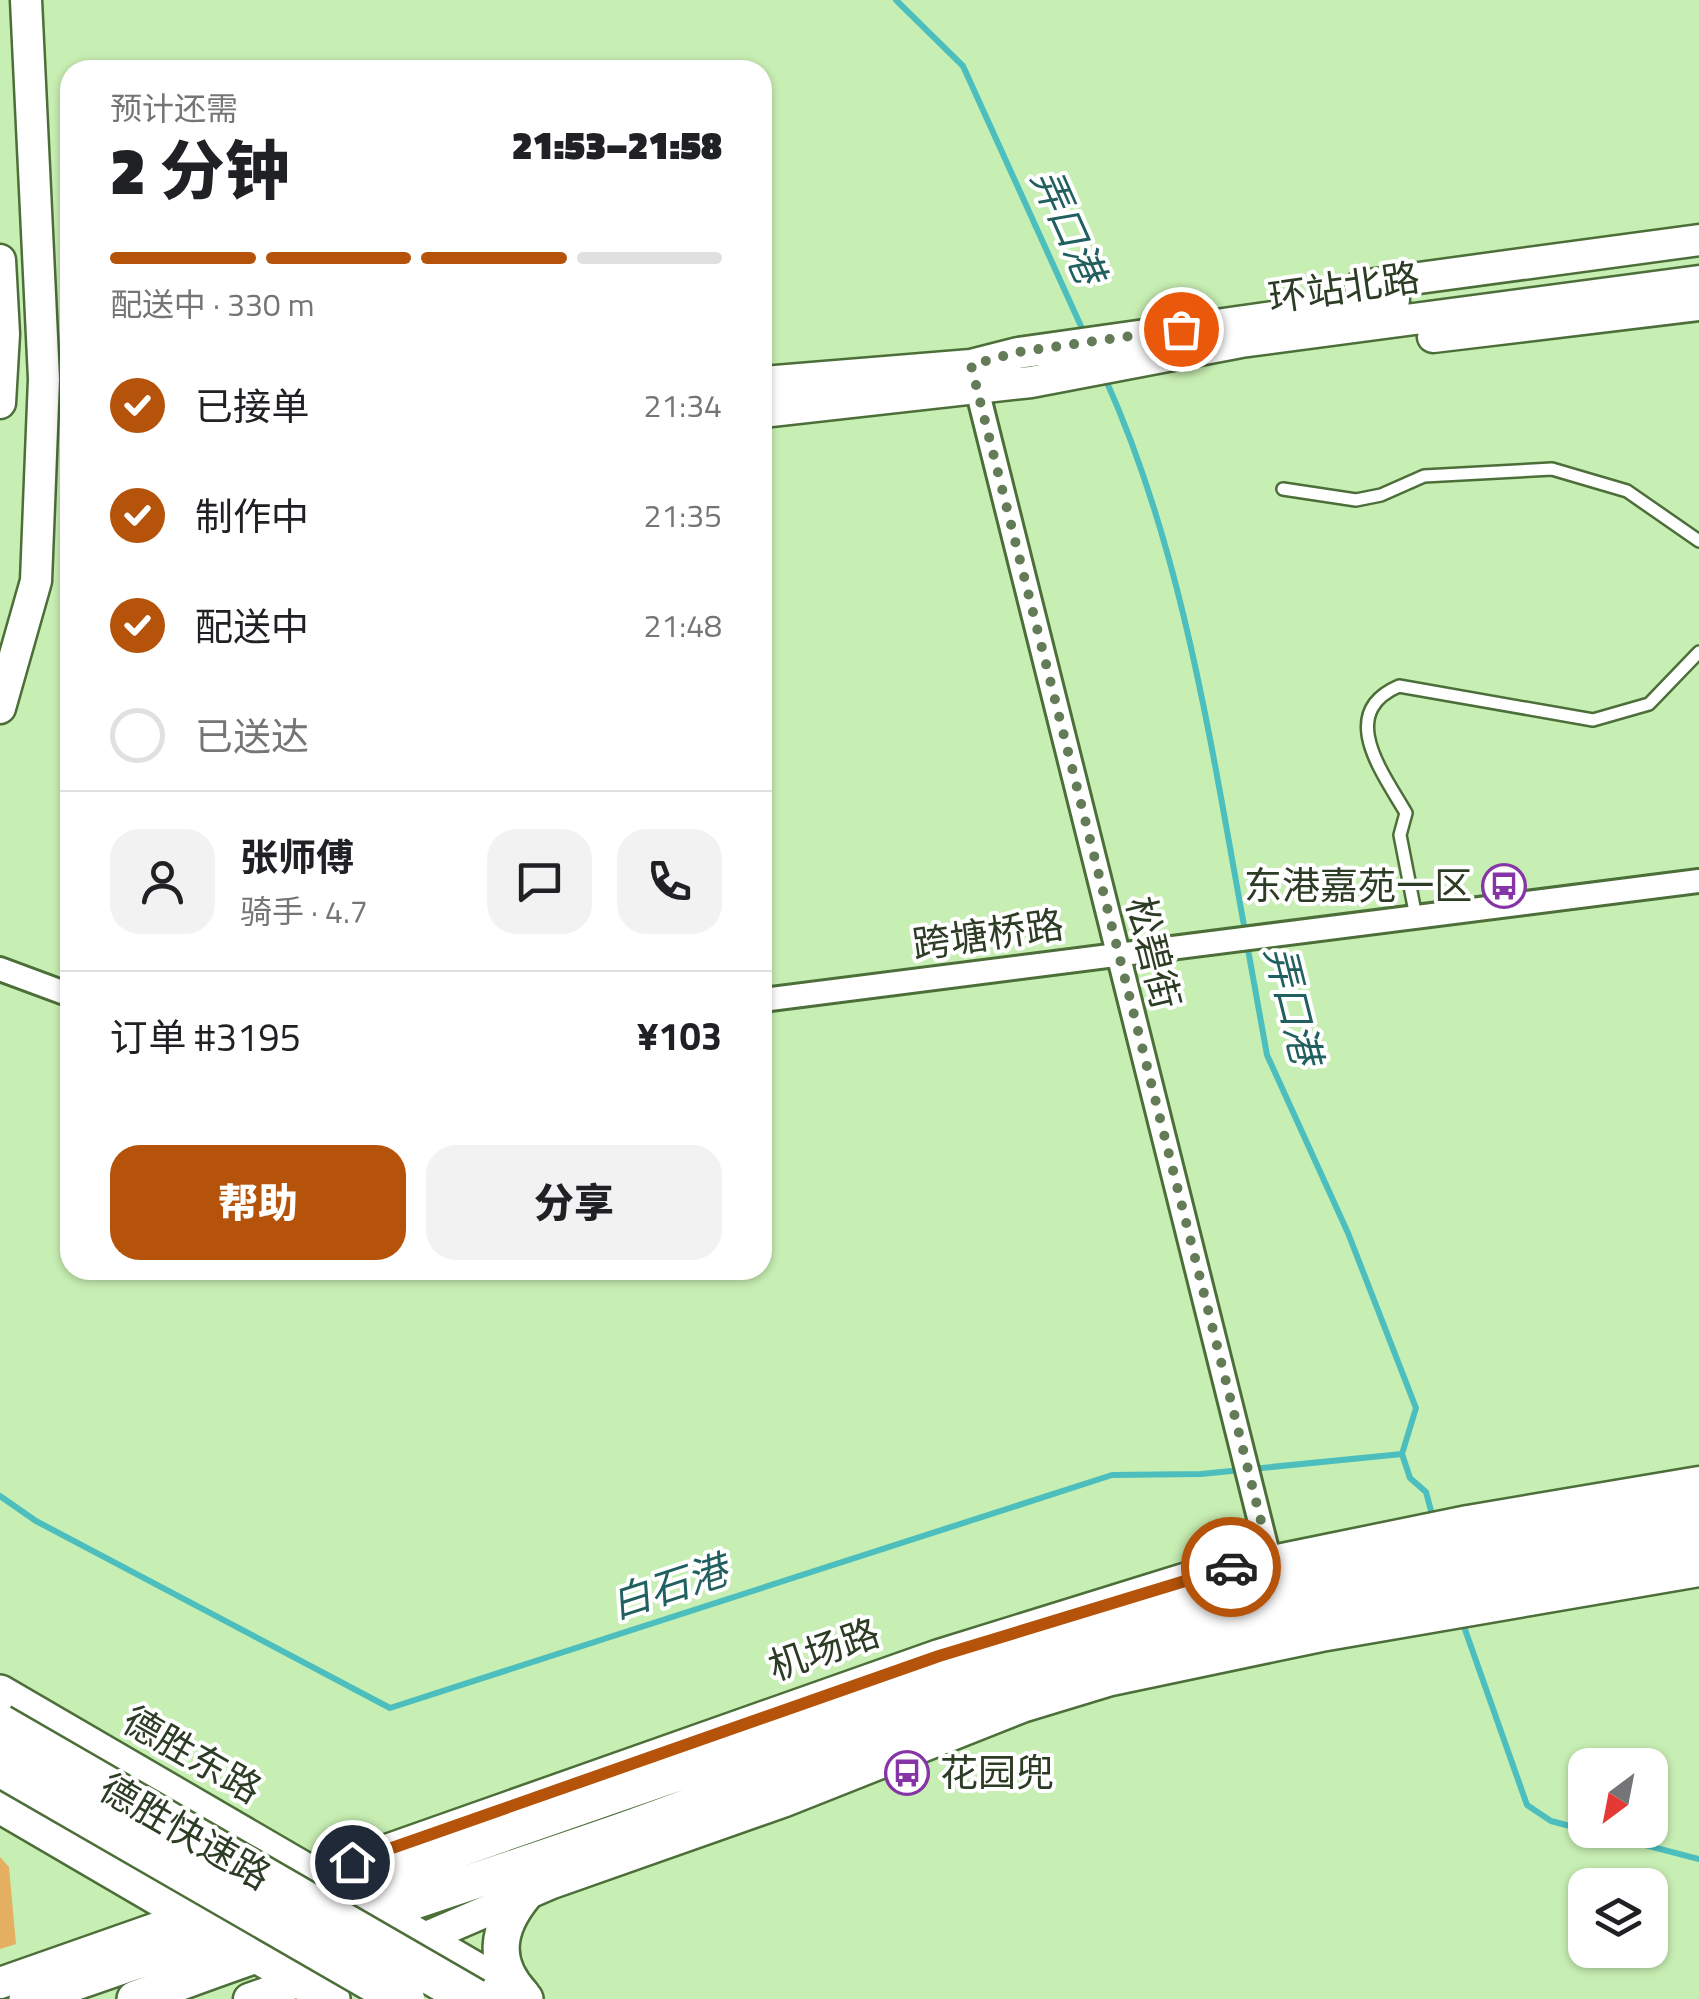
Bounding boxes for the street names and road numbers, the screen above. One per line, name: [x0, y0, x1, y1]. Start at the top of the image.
street label: 环站北路: [1265, 248, 1423, 326]
street label: 松碧街: [1112, 890, 1196, 1015]
street label: 跨塘桥路: [909, 895, 1067, 973]
street label: 机场路: [760, 1603, 887, 1695]
street label: 德胜东路: [112, 1691, 273, 1817]
street label: 德胜快速路: [89, 1759, 282, 1904]

